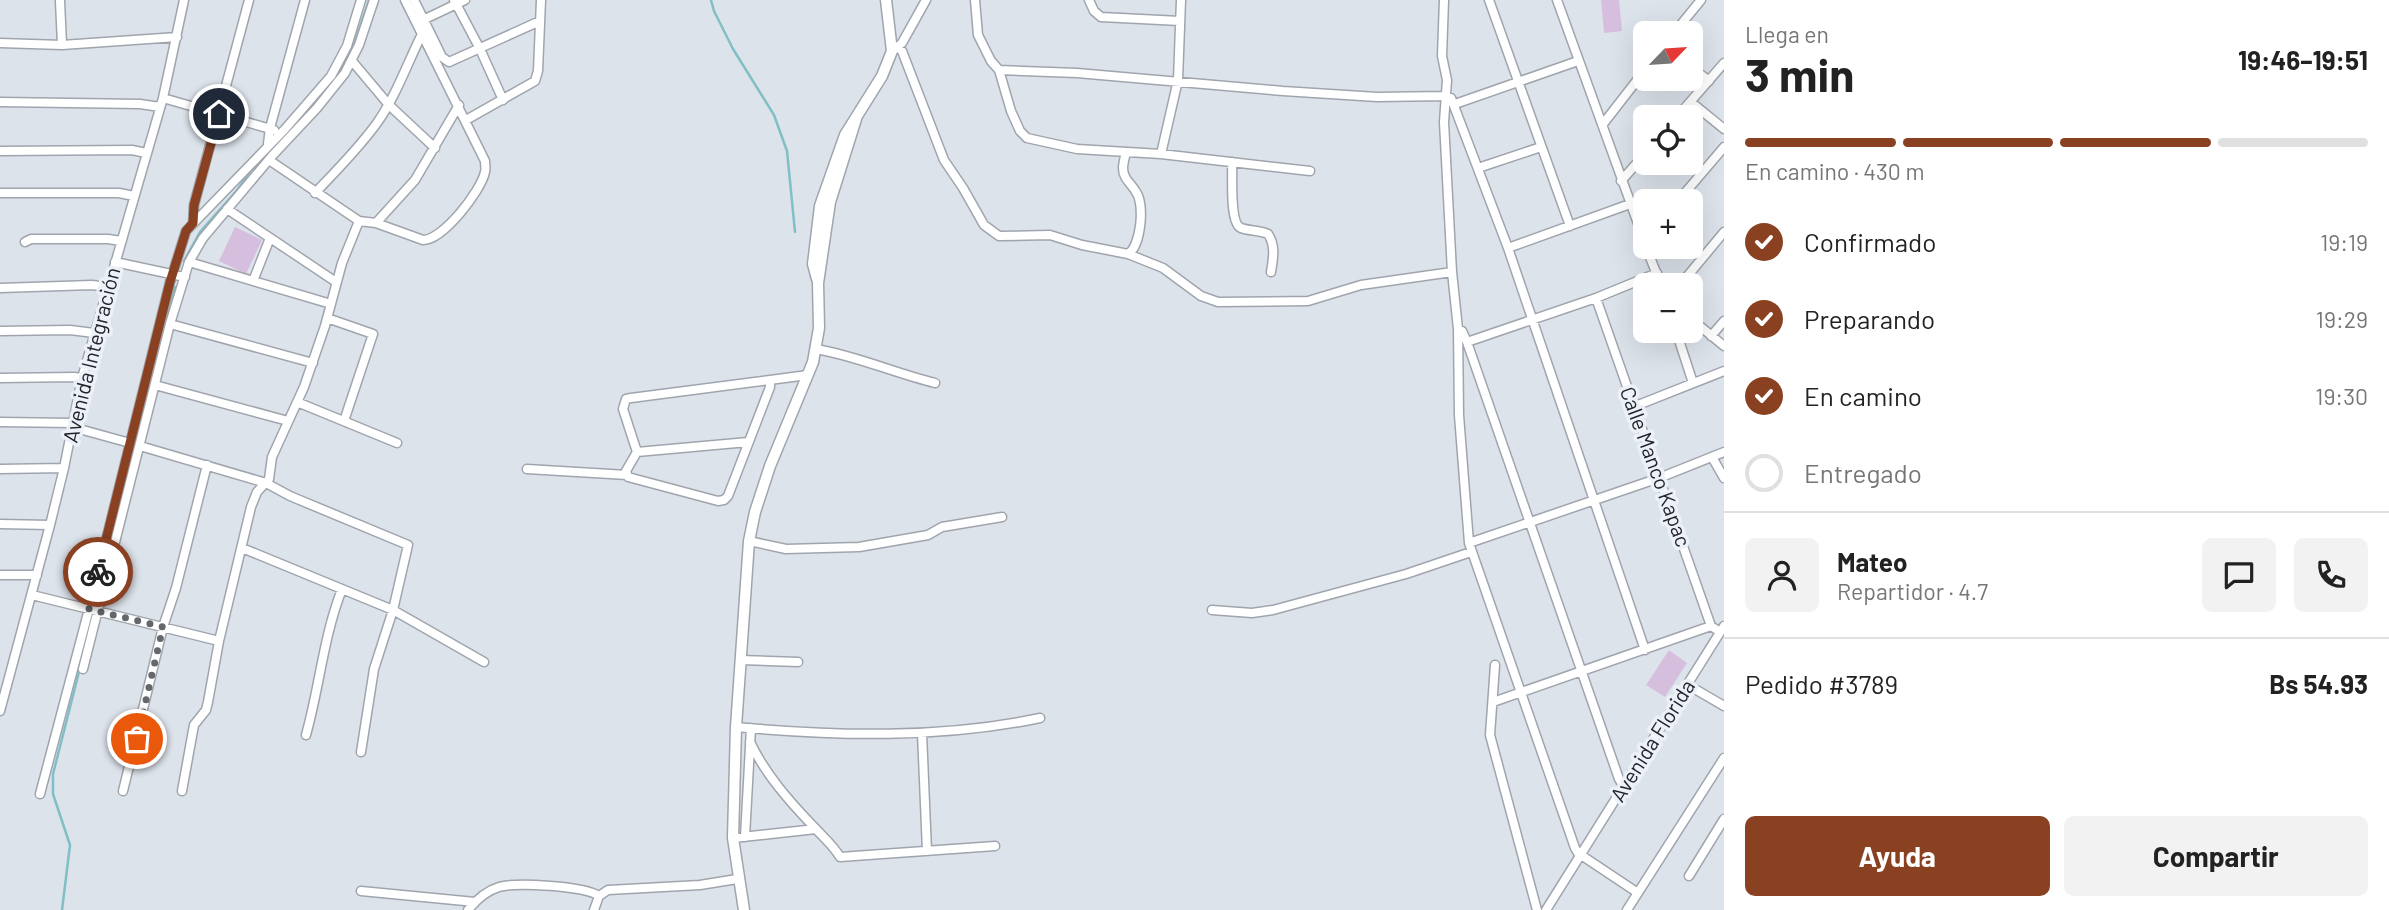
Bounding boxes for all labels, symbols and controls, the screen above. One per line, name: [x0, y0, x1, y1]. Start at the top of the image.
text: Llega en: [1745, 20, 1829, 48]
north arrow: [1633, 21, 1703, 91]
map controls: [1633, 21, 1703, 343]
text: 19:46–19:51: [2238, 44, 2368, 75]
text: 3 min: [1745, 46, 1854, 101]
pin: [189, 84, 249, 144]
icon: home: [200, 95, 238, 133]
button: locate: [1633, 105, 1703, 175]
text: En camino · 430 m: [1745, 157, 1924, 185]
button: +: [1633, 189, 1703, 259]
icon: check: [1745, 223, 1783, 261]
text: Confirmado: [1804, 226, 1936, 257]
text: 19:19: [2320, 228, 2368, 256]
street label: Avenida Integración: [57, 264, 124, 445]
button: −: [1633, 273, 1703, 343]
icon: check: [1745, 300, 1783, 338]
text: Preparando: [1804, 303, 1935, 334]
text: 19:29: [2316, 305, 2368, 333]
icon: check: [1745, 377, 1783, 415]
text: En camino: [1804, 380, 1922, 411]
text: 19:30: [2315, 382, 2368, 410]
street label: Calle Manco Kapac: [1616, 383, 1697, 550]
text: Entregado: [1804, 457, 1922, 488]
courier: [63, 537, 133, 607]
button: person: [1745, 538, 1819, 612]
button: chat: [2202, 538, 2276, 612]
button: phone: [2294, 538, 2368, 612]
text: Mateo: [1837, 546, 1907, 577]
icon: bike: [79, 553, 117, 591]
text: Repartidor · 4.7: [1837, 577, 1988, 605]
text: Pedido #3789: [1745, 668, 1898, 699]
text: Bs 54.93: [2269, 668, 2368, 699]
street label: Avenida Florida: [1604, 674, 1699, 806]
pin: [107, 709, 167, 769]
icon: bag: [118, 720, 156, 758]
button: Ayuda: [1745, 816, 2050, 896]
button: Compartir: [2064, 816, 2368, 896]

